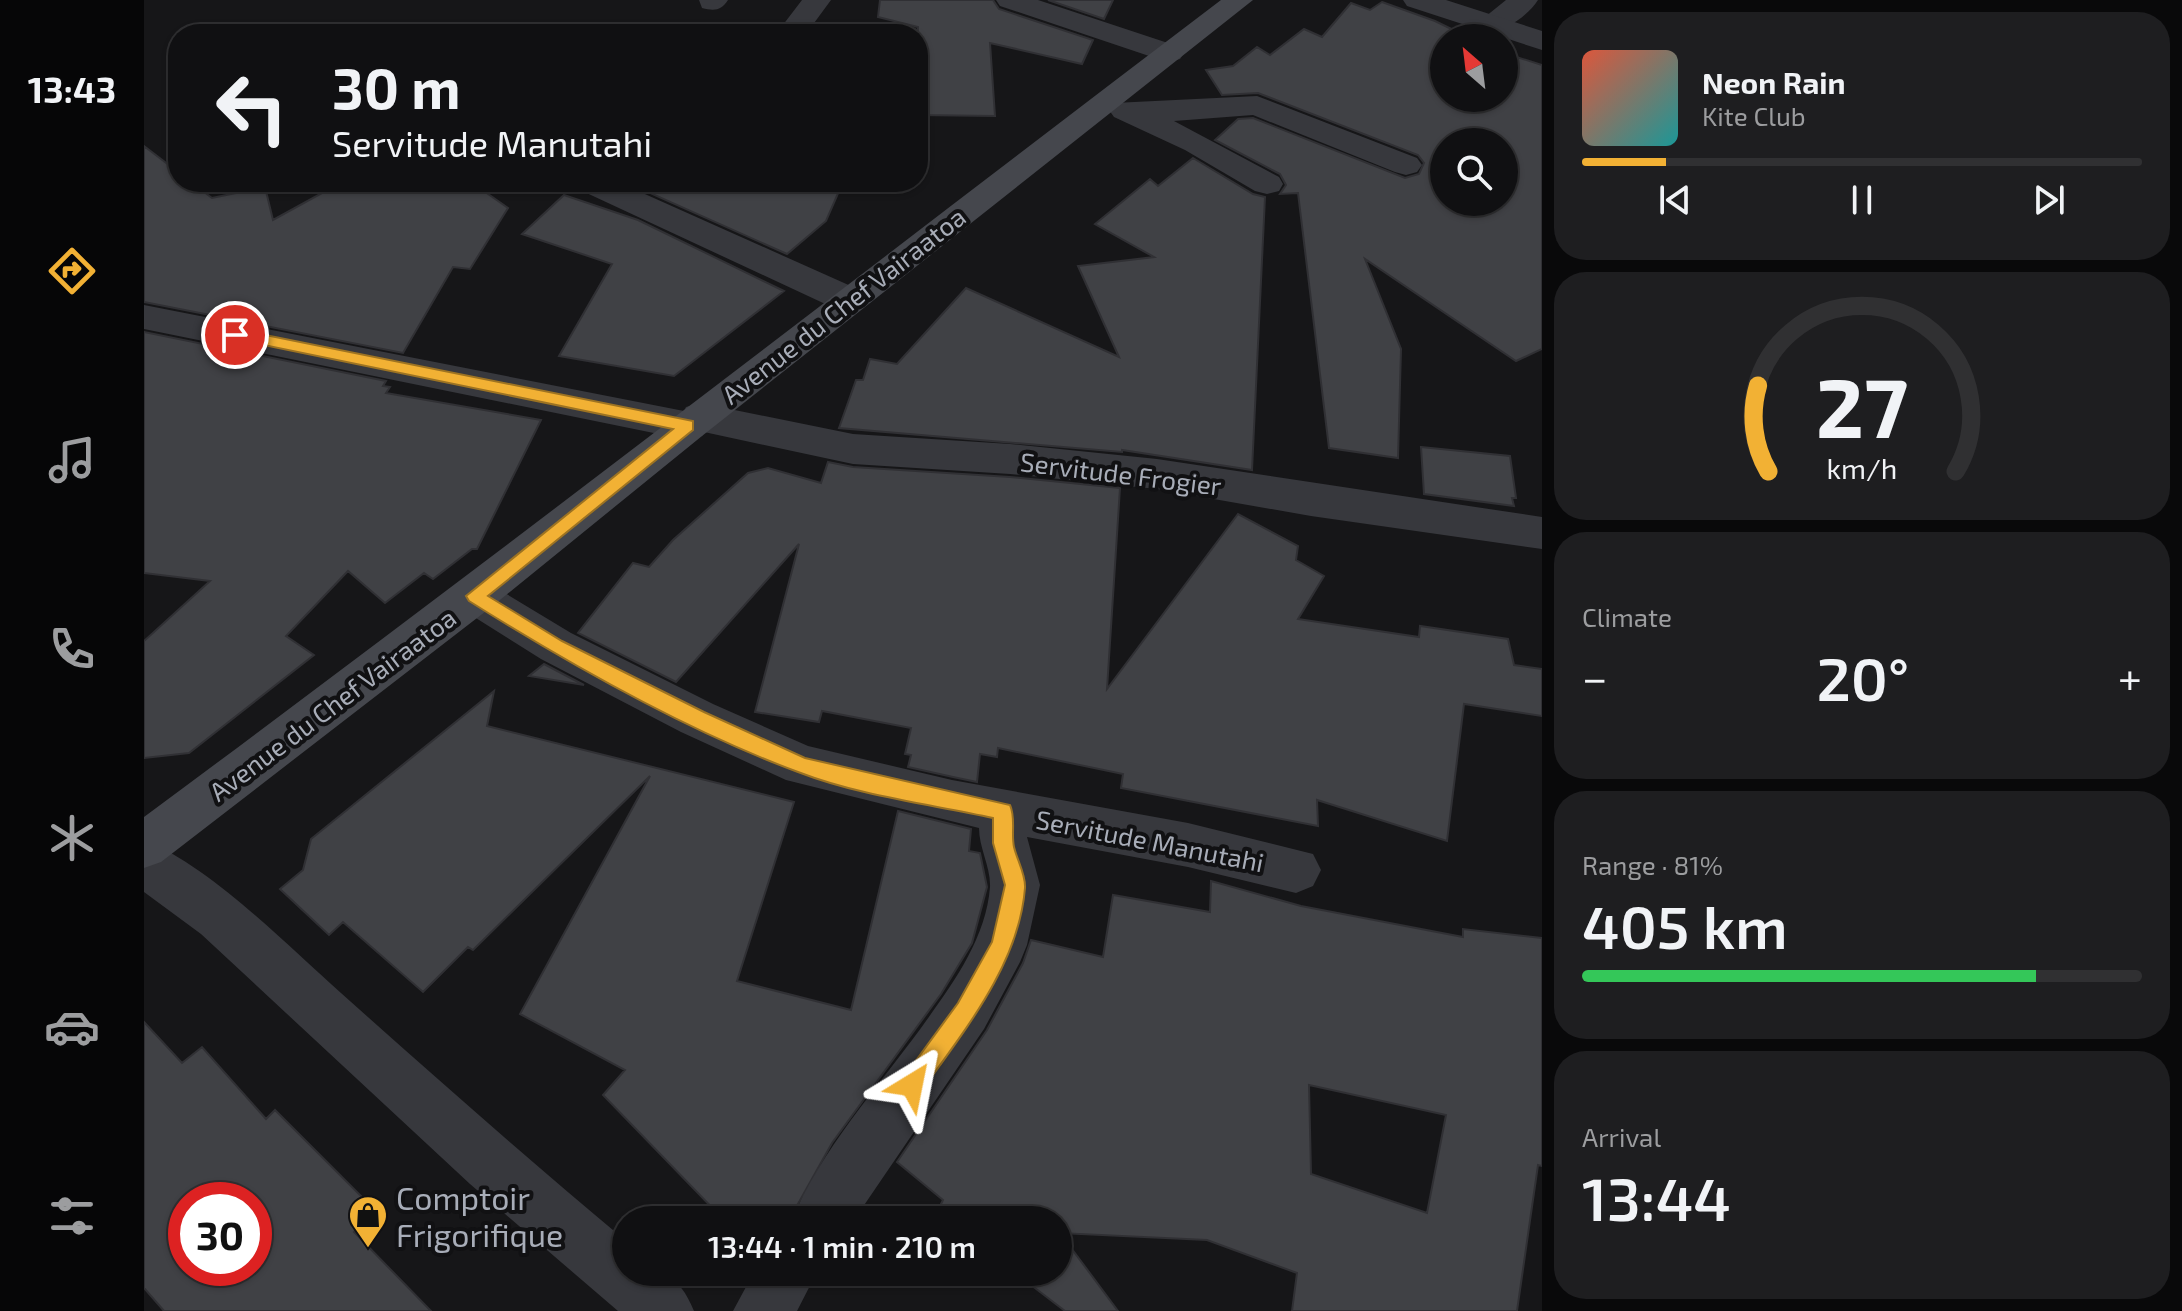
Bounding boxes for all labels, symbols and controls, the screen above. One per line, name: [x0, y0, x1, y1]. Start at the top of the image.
north arrow: [1430, 24, 1518, 112]
map controls: [1430, 24, 1518, 216]
text: 30 m: [332, 53, 461, 120]
icon: left: [200, 56, 304, 160]
text: Neon Rain: [1702, 64, 1846, 100]
text: 13:43: [28, 67, 116, 110]
text: Kite Club: [1702, 100, 1806, 131]
text: Servitude Manutahi: [332, 121, 652, 164]
button: search: [1430, 128, 1518, 216]
icon: previous: [1653, 178, 1697, 222]
icon: pause: [1840, 178, 1884, 222]
icon: next: [2027, 178, 2071, 222]
street label: Avenue du Chef Vairaatoa: [715, 200, 971, 410]
icon: directions: [44, 243, 100, 299]
pin: [201, 301, 269, 369]
icon: arrive: [213, 313, 257, 357]
text: 27: [1816, 354, 1908, 454]
icon: music: [44, 432, 100, 488]
street label: Servitude Frogier: [1019, 445, 1223, 501]
text: km/h: [1827, 450, 1897, 485]
street label: Avenue du Chef Vairaatoa: [203, 601, 461, 807]
text: Climate: [1582, 601, 1672, 632]
icon: phone: [44, 621, 100, 677]
text: 20°: [1816, 641, 1909, 713]
text: −: [1582, 650, 1608, 703]
text: +: [2118, 650, 2142, 703]
street label: Servitude Manutahi: [1034, 803, 1266, 877]
icon: climate: [44, 810, 100, 866]
text: Range · 81%: [1582, 849, 1723, 880]
text: 405 km: [1582, 889, 1788, 961]
icon: car: [44, 999, 100, 1055]
position arrow: [870, 1043, 954, 1127]
text: Arrival: [1582, 1121, 1661, 1152]
text: 13:44: [1582, 1161, 1731, 1233]
place label: Comptoir Frigorifique: [396, 1178, 563, 1253]
speed limit sign: 30: [168, 1182, 272, 1286]
icon: filters: [44, 1188, 100, 1244]
shop icon: Comptoir Frigorifique: [347, 1194, 389, 1249]
text: 13:44 · 1 min · 210 m: [708, 1228, 976, 1264]

